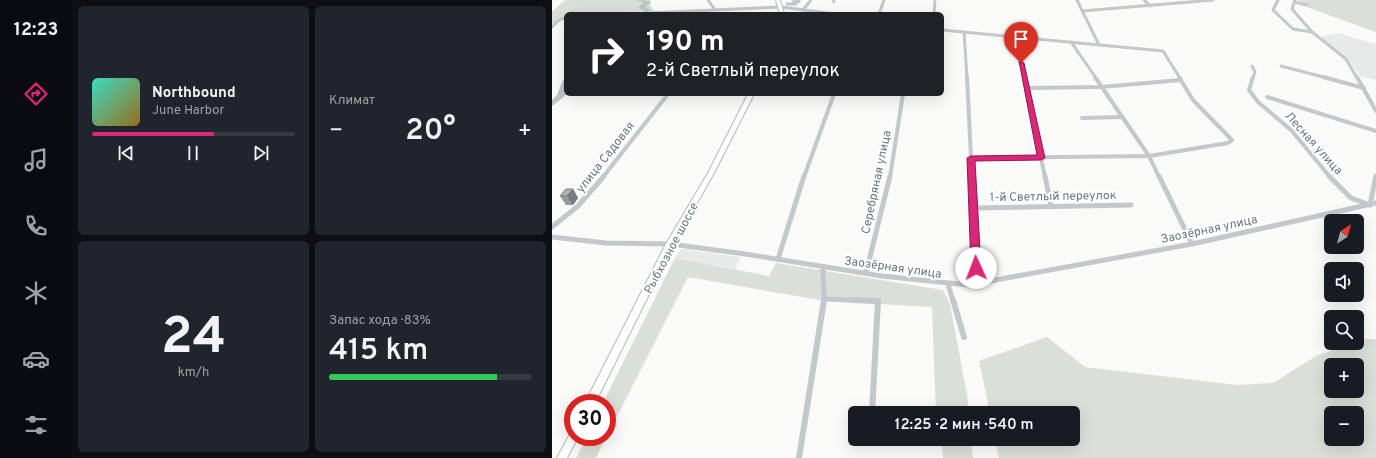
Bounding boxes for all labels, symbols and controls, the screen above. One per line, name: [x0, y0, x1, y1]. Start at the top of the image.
text: 12:23: [14, 19, 58, 42]
pin: [1004, 22, 1038, 63]
text: 190 m: [646, 25, 724, 61]
icon: right: [580, 28, 632, 80]
icon: arrive: [1010, 28, 1032, 50]
text: 2-й Светлый переулок: [646, 60, 840, 83]
icon: directions: [22, 80, 50, 108]
text: Northbound: [152, 84, 236, 103]
text: Климат: [329, 93, 375, 109]
text: June Harbor: [152, 103, 225, 119]
street label: Лесная улица: [1281, 109, 1346, 179]
text: 20°: [405, 113, 456, 150]
text: −: [329, 118, 343, 145]
text: +: [518, 118, 532, 145]
street label: улица Садовая: [573, 119, 639, 196]
street label: Серебряная улица: [858, 129, 896, 235]
icon: previous: [115, 142, 137, 164]
icon: pause: [182, 142, 204, 164]
icon: next: [250, 142, 272, 164]
icon: music: [22, 146, 50, 174]
street label: 1-й Светлый переулок: [989, 188, 1117, 206]
street label: Рыбхозное шоссе: [641, 200, 703, 297]
icon: phone: [22, 212, 50, 240]
street label: Заозёрная улица: [1160, 212, 1259, 248]
north arrow: [1324, 214, 1364, 254]
map controls: [1324, 214, 1364, 446]
position arrow: [955, 247, 997, 289]
street label: Заозёрная улица: [843, 253, 943, 283]
button: sound: [1324, 262, 1364, 302]
icon: climate: [22, 279, 50, 307]
text: 24: [161, 306, 226, 372]
button: search: [1324, 310, 1364, 350]
text: Запас хода · 83%: [329, 313, 431, 329]
text: 415 km: [329, 333, 428, 370]
icon: car: [22, 345, 50, 373]
button: +: [1324, 358, 1364, 398]
text: km/h: [178, 365, 209, 381]
speed limit sign: 30: [564, 394, 616, 446]
button: −: [1324, 406, 1364, 446]
icon: filters: [22, 411, 50, 439]
text: 12:25 · 2 мин · 540 m: [895, 416, 1033, 435]

